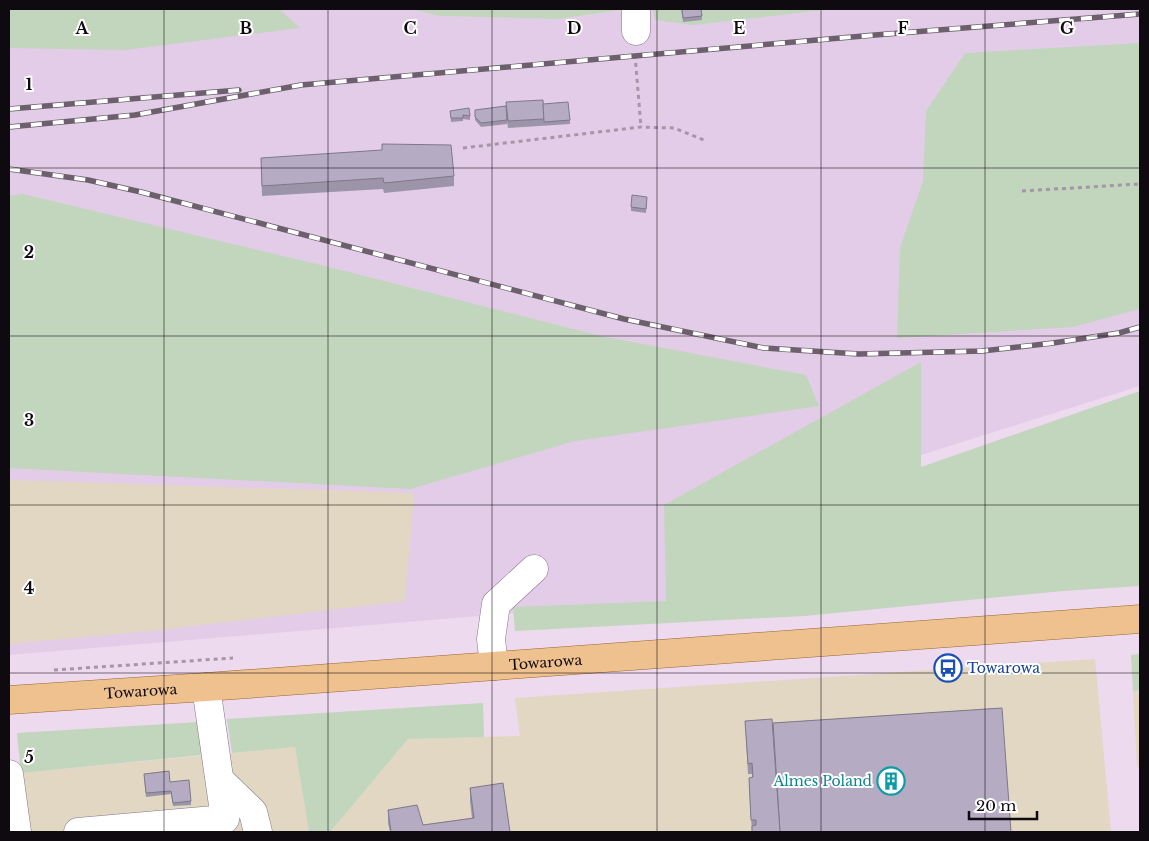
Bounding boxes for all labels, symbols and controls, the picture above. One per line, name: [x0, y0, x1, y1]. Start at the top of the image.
text: A: [75, 18, 90, 38]
text: B: [240, 18, 253, 38]
text: C: [403, 18, 417, 38]
text: D: [567, 18, 581, 38]
text: E: [733, 18, 745, 38]
text: F: [897, 18, 909, 38]
text: G: [1060, 18, 1074, 38]
text: 1: [26, 74, 33, 94]
text: 2: [24, 242, 34, 262]
text: 3: [24, 410, 34, 430]
text: 4: [24, 578, 34, 598]
street label: Towarowa: [509, 651, 583, 674]
bus stop icon: Towarowa: [933, 653, 963, 683]
place label: Towarowa: [967, 659, 1040, 677]
street label: Towarowa: [104, 680, 178, 703]
text: 5: [24, 747, 34, 767]
building icon: Almes Poland: [876, 766, 906, 796]
place label: Almes Poland: [772, 772, 873, 790]
scale bar: [969, 788, 1036, 820]
text: 20 m: [976, 796, 1016, 815]

